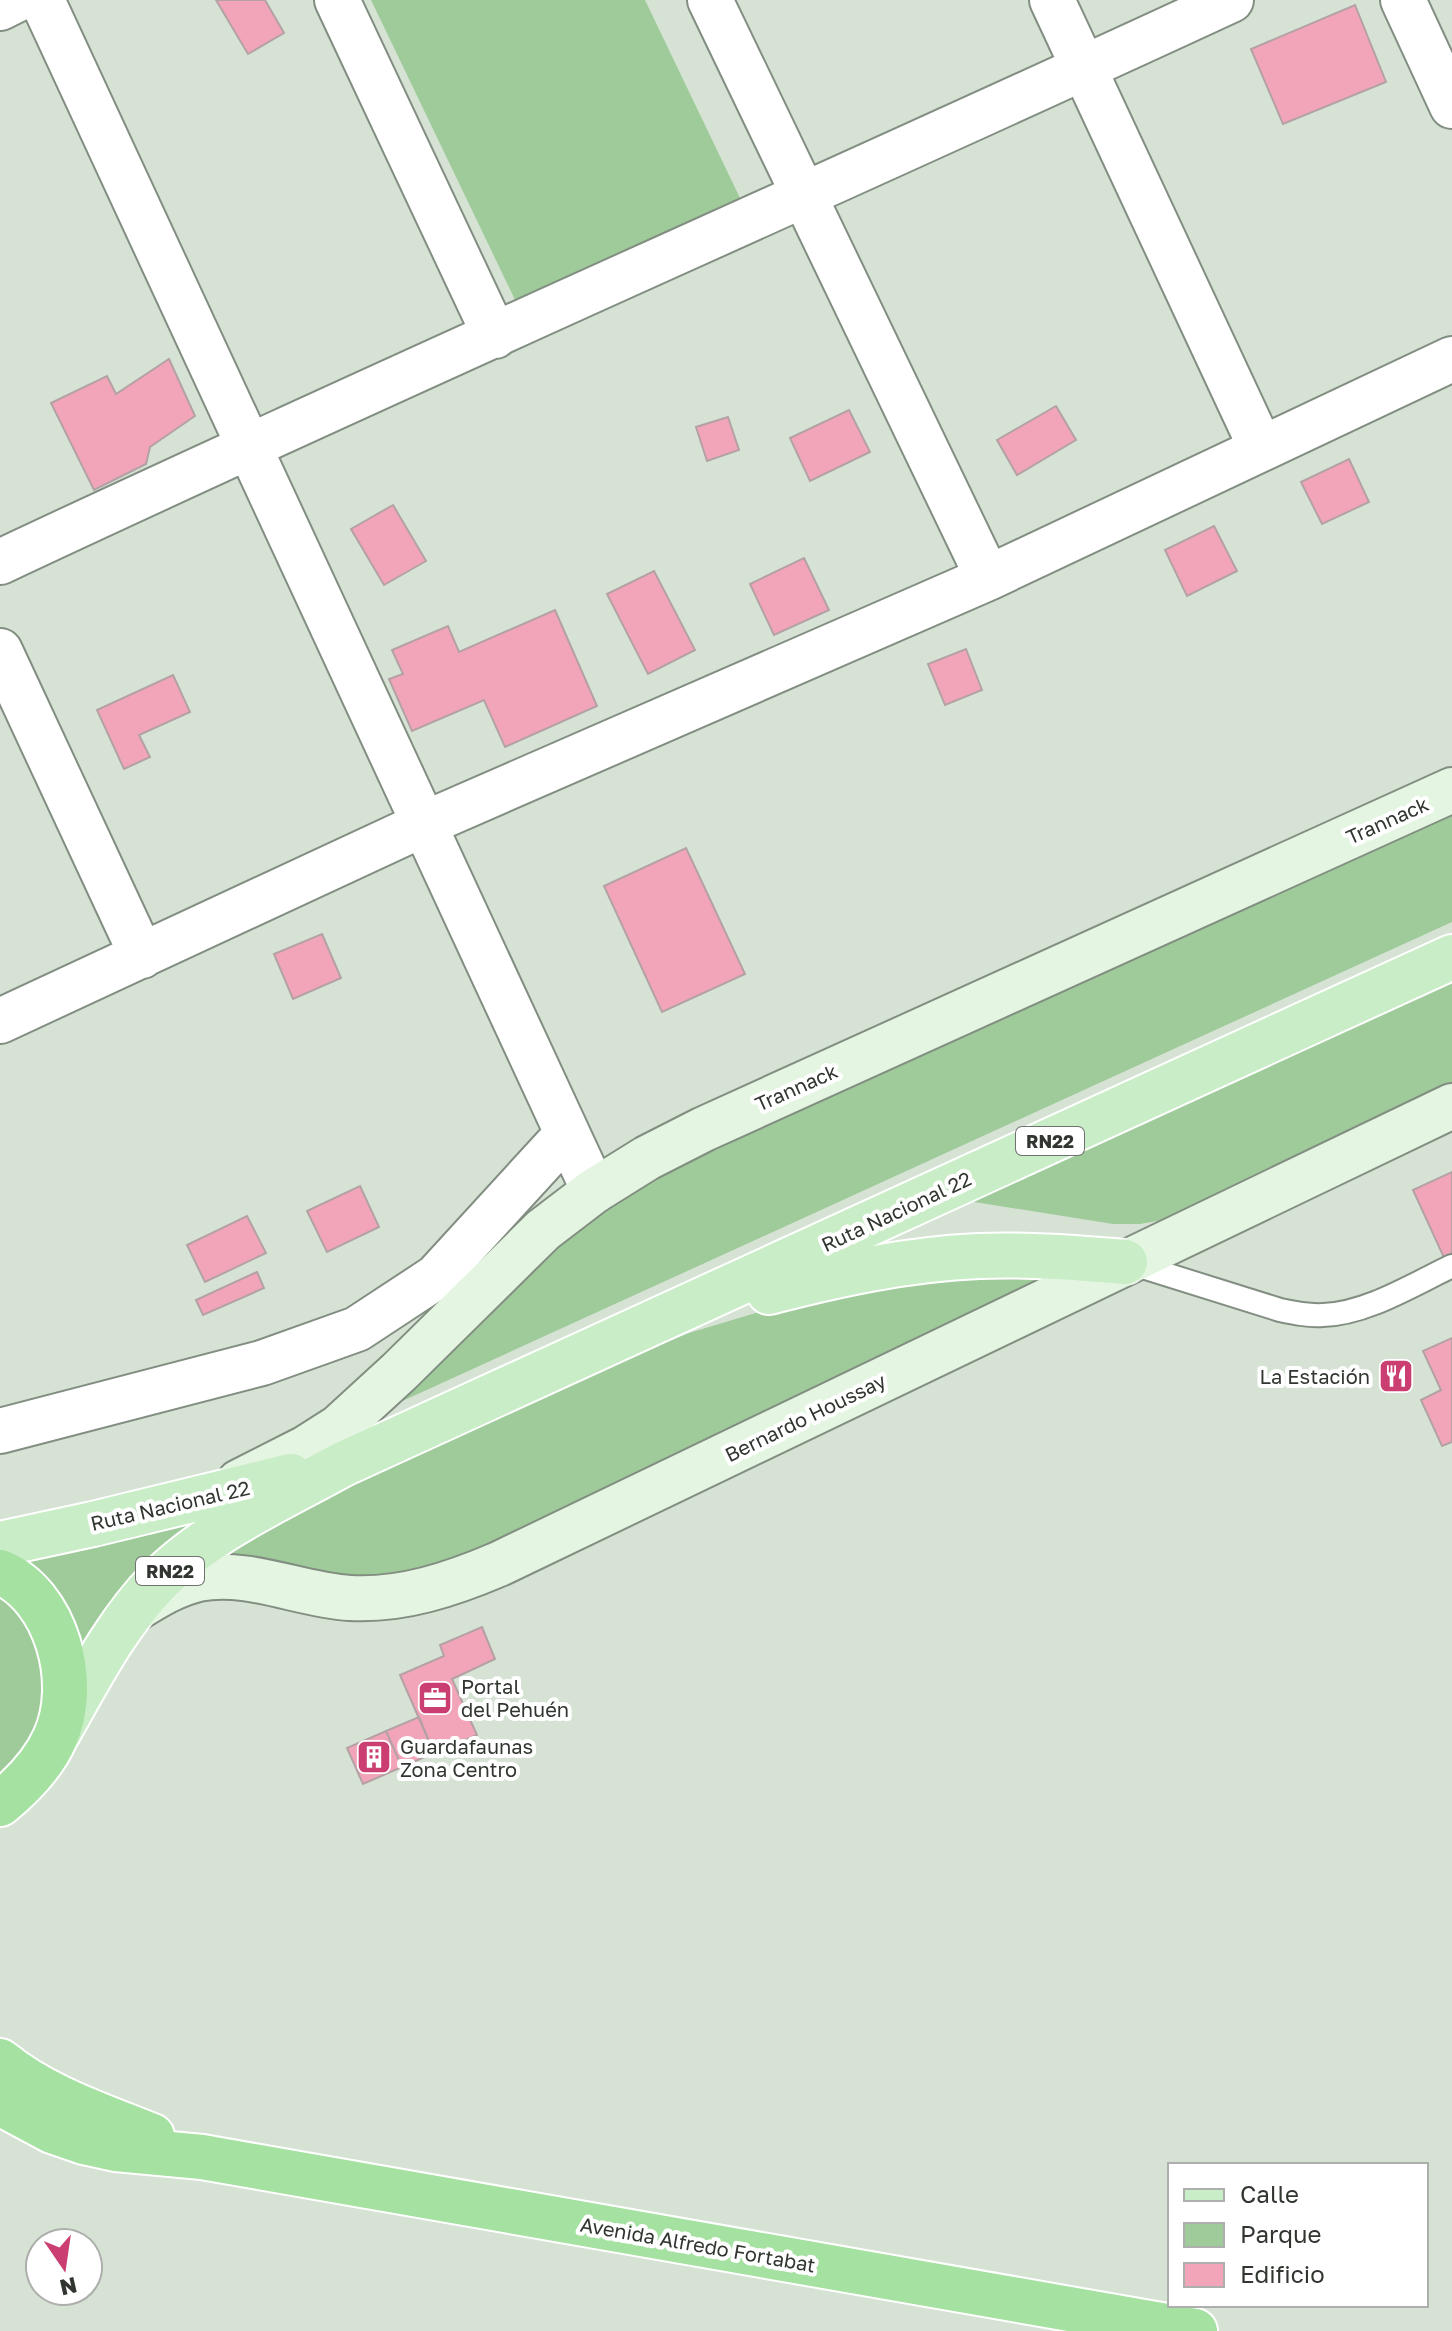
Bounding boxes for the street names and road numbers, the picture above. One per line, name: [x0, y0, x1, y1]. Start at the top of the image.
street label: Trannack: [1342, 791, 1432, 849]
street label: Trannack: [751, 1058, 841, 1116]
road number: RN22: [1016, 1127, 1084, 1155]
street label: Ruta Nacional 22: [817, 1166, 975, 1256]
street label: Bernardo Houssay: [721, 1368, 889, 1466]
street label: Ruta Nacional 22: [88, 1475, 252, 1535]
road number: RN22: [136, 1557, 204, 1585]
street label: Avenida Alfredo Fortabat: [579, 2211, 817, 2277]

